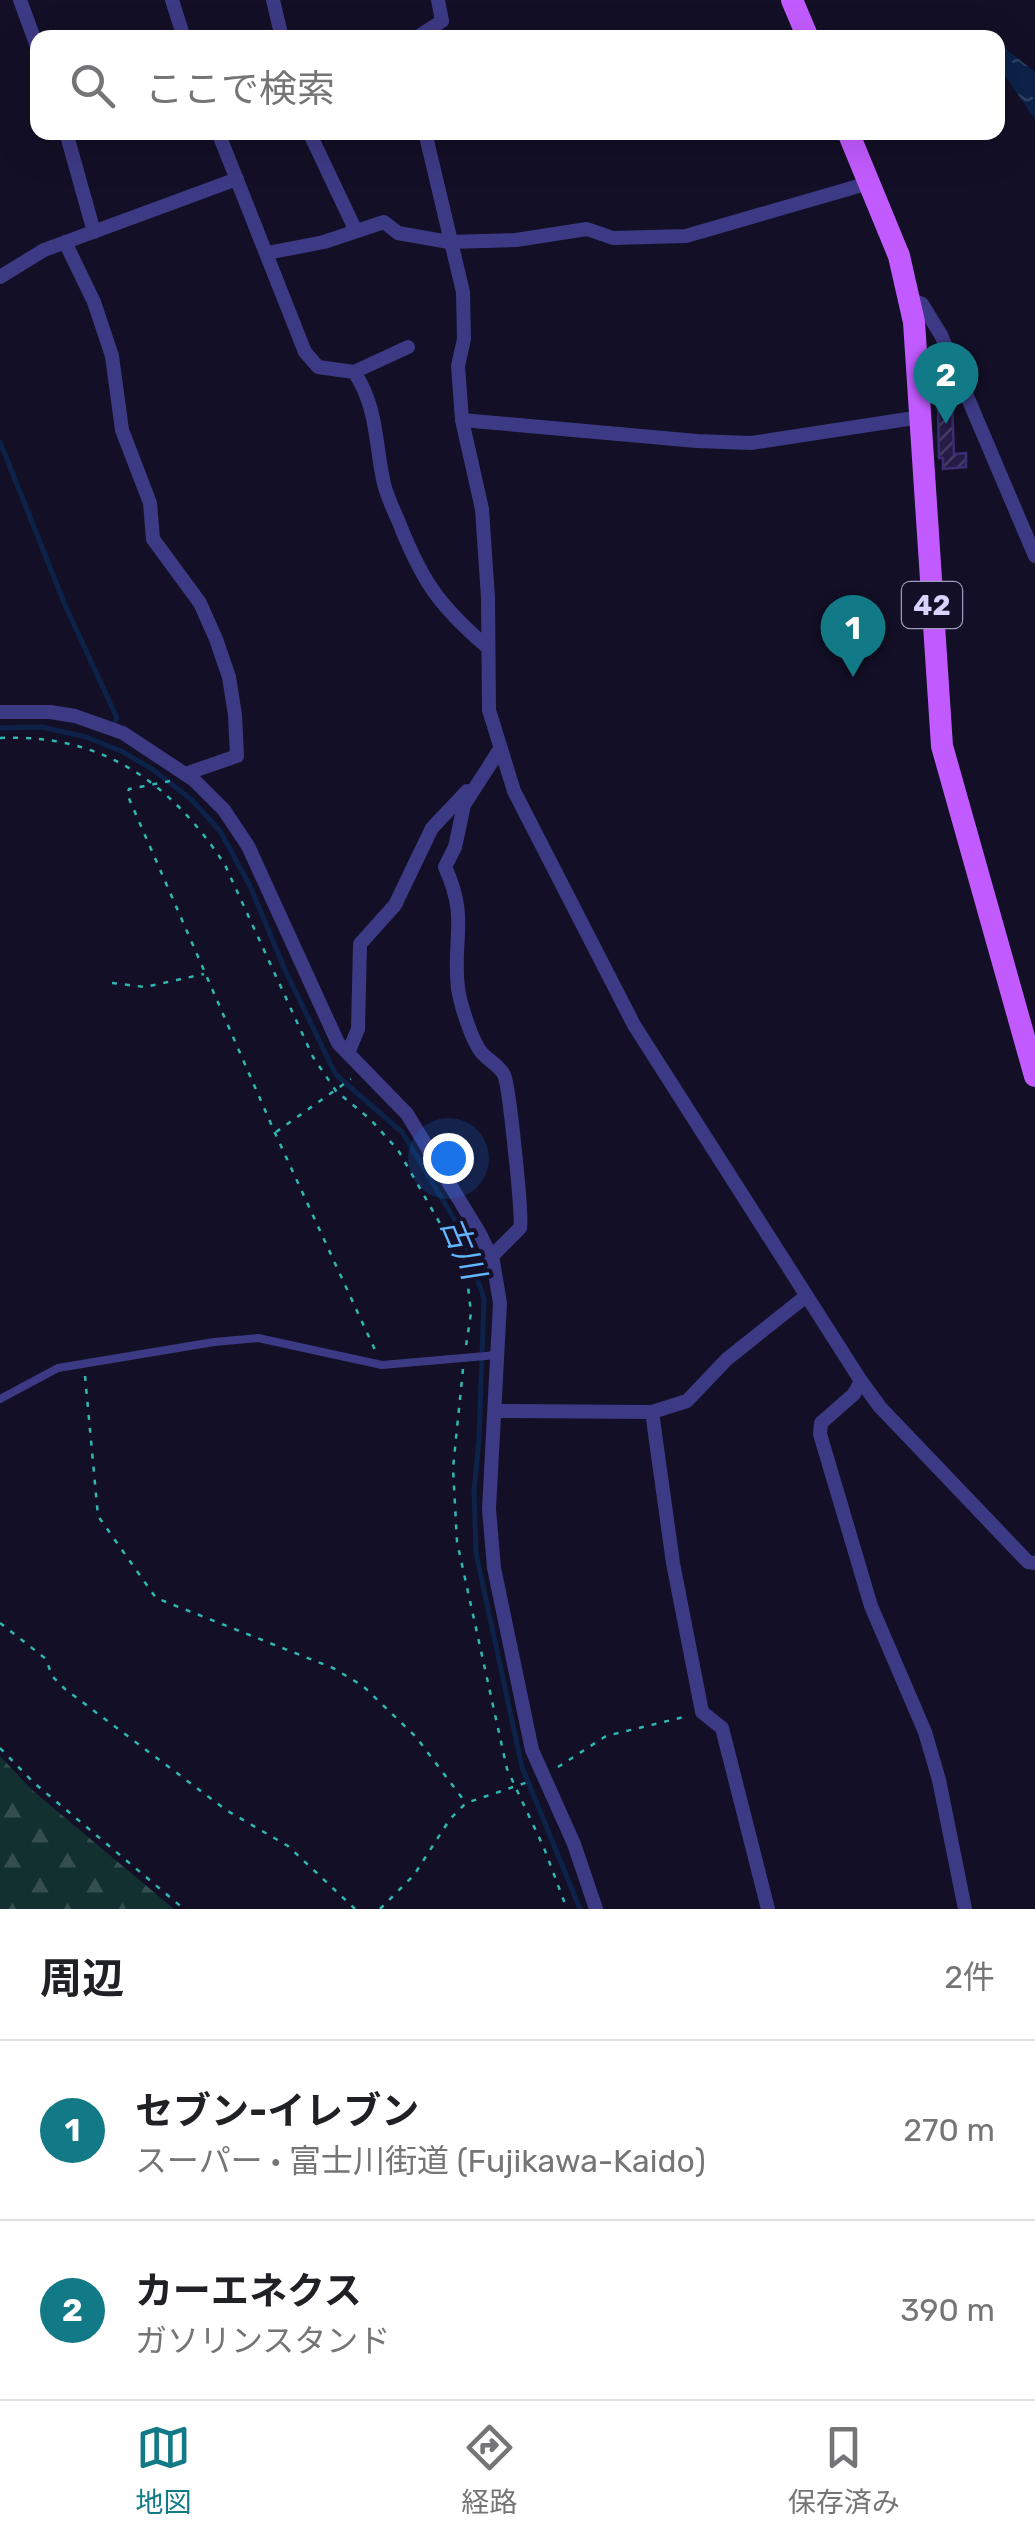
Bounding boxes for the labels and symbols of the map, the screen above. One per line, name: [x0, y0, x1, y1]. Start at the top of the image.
pin: 2: [914, 342, 978, 424]
road number: 42: [902, 582, 962, 628]
pin: 1: [820, 594, 886, 677]
your location: [423, 1133, 474, 1184]
water label: 古川: [433, 1211, 494, 1288]

